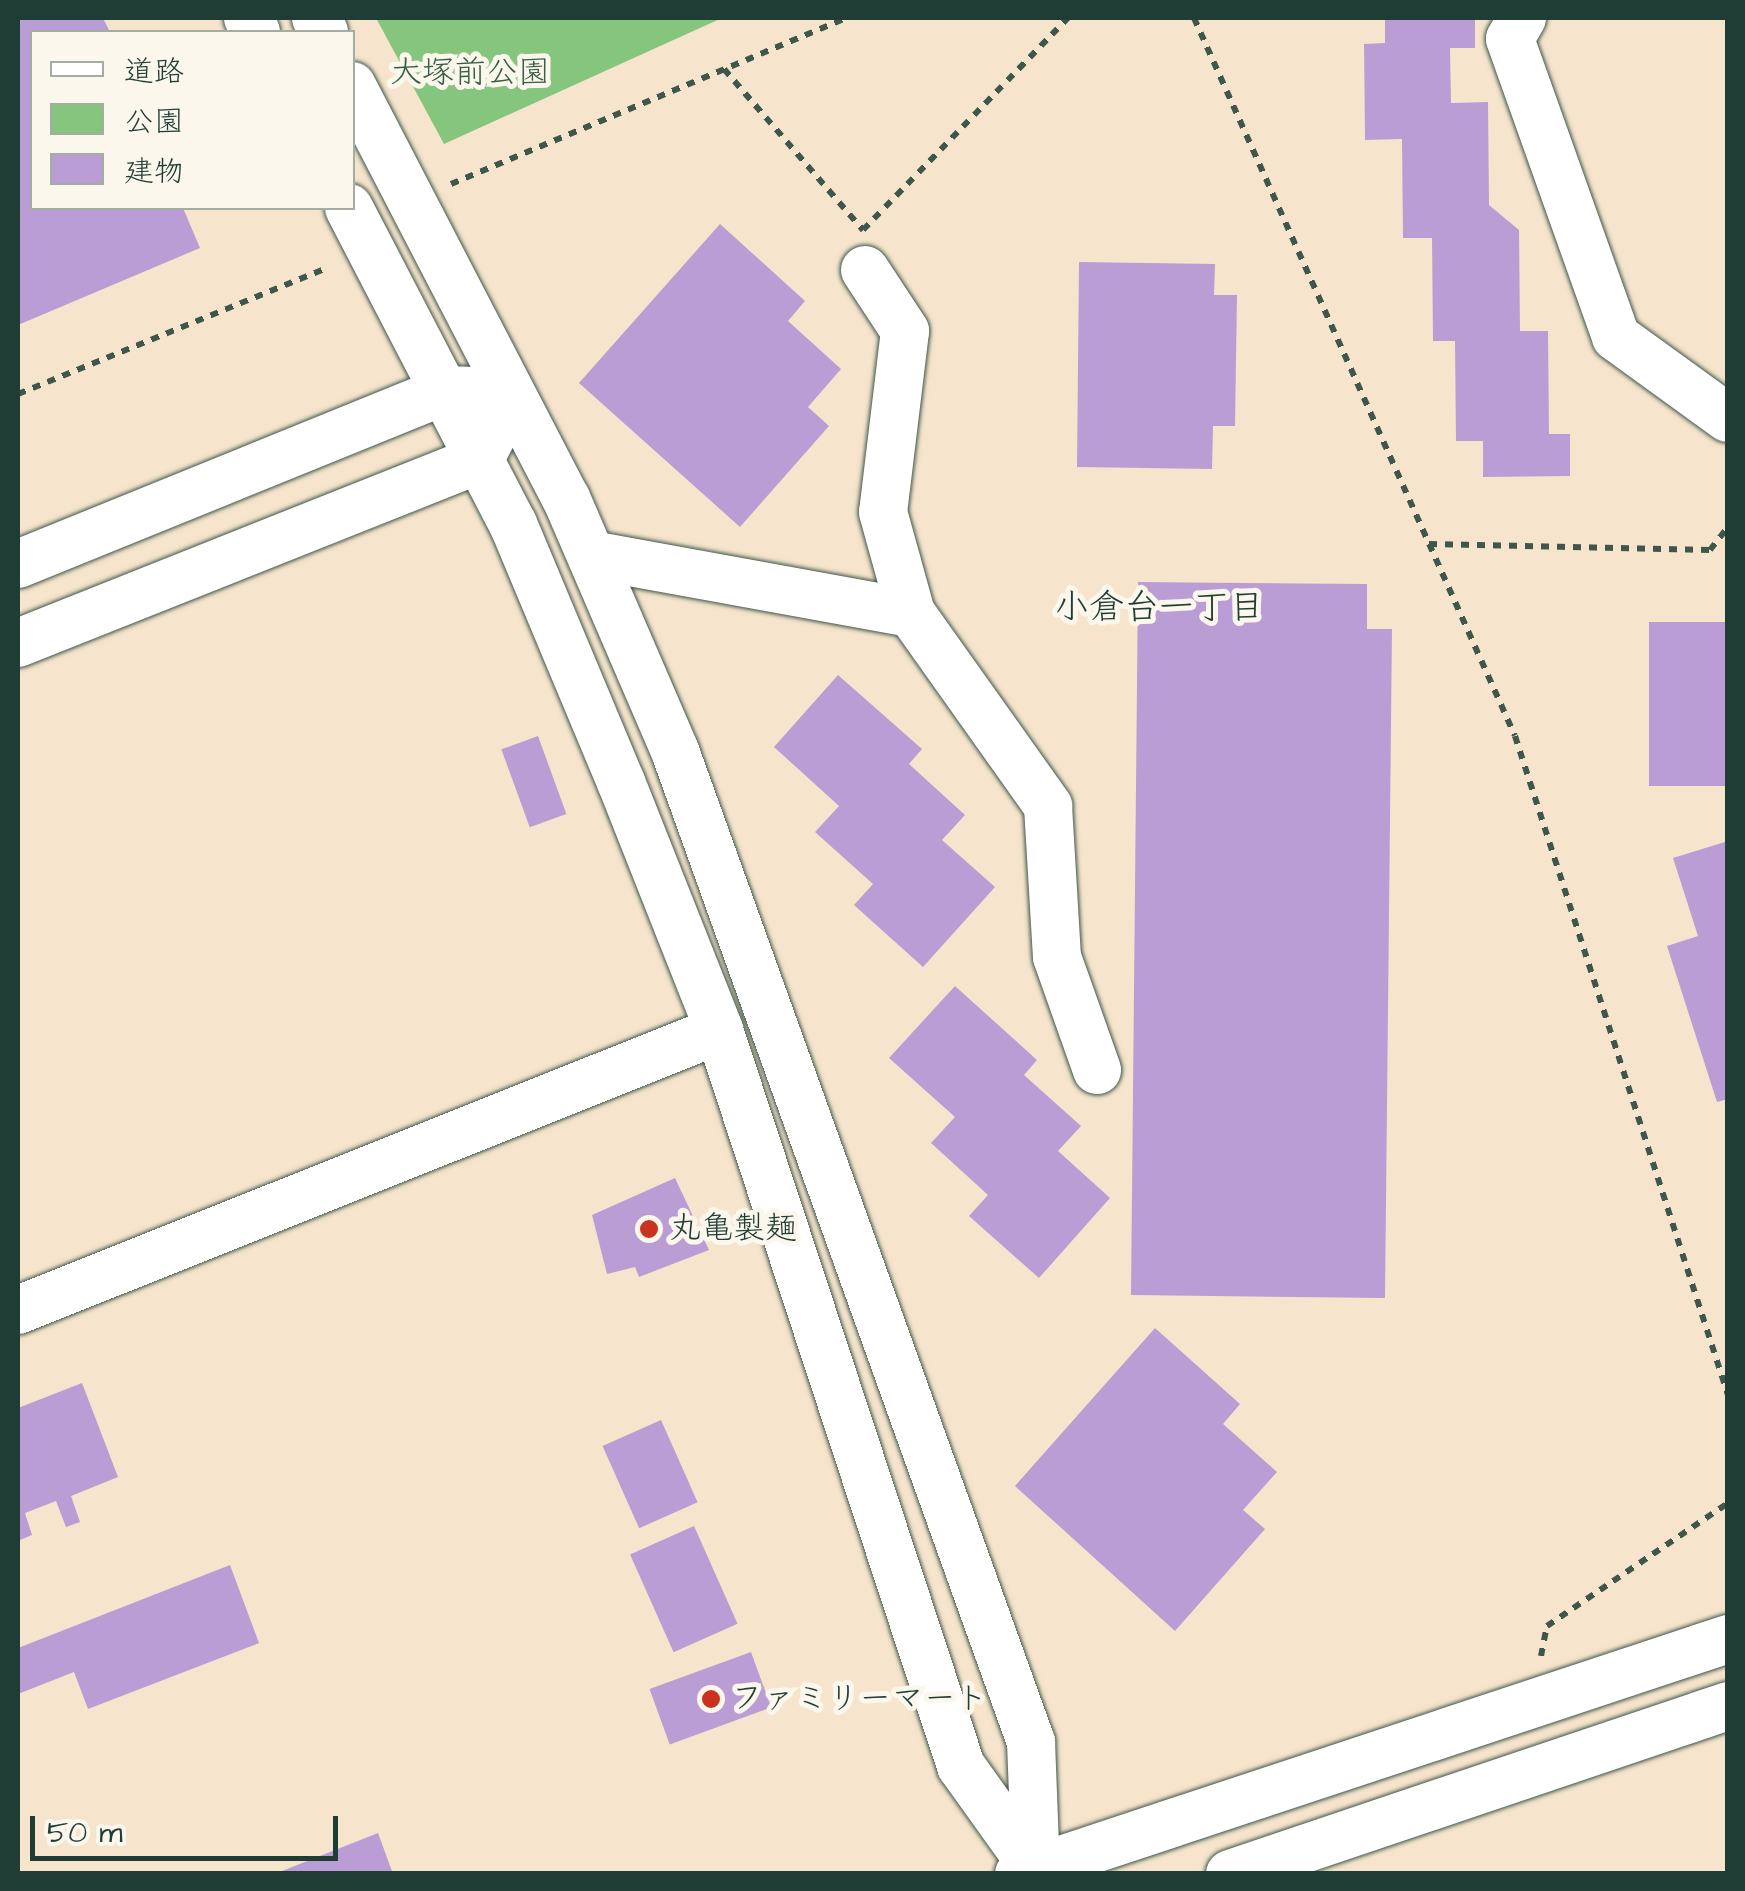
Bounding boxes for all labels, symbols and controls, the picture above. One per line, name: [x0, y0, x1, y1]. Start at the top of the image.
legend: [30, 30, 355, 210]
text: 道路: [124, 51, 184, 93]
park label: 大塚前公園: [390, 54, 550, 92]
text: 公園: [124, 101, 184, 143]
text: 建物: [124, 151, 184, 193]
district label: 小倉台一丁目: [1054, 587, 1264, 629]
place label: 丸亀製麺: [669, 1210, 797, 1248]
marker: 丸亀製麺: [638, 1218, 660, 1240]
place label: ファミリーマート: [731, 1680, 987, 1718]
marker: ファミリーマート: [700, 1688, 722, 1710]
scale bar: [35, 1796, 342, 1858]
text: 50 m: [47, 1812, 123, 1854]

